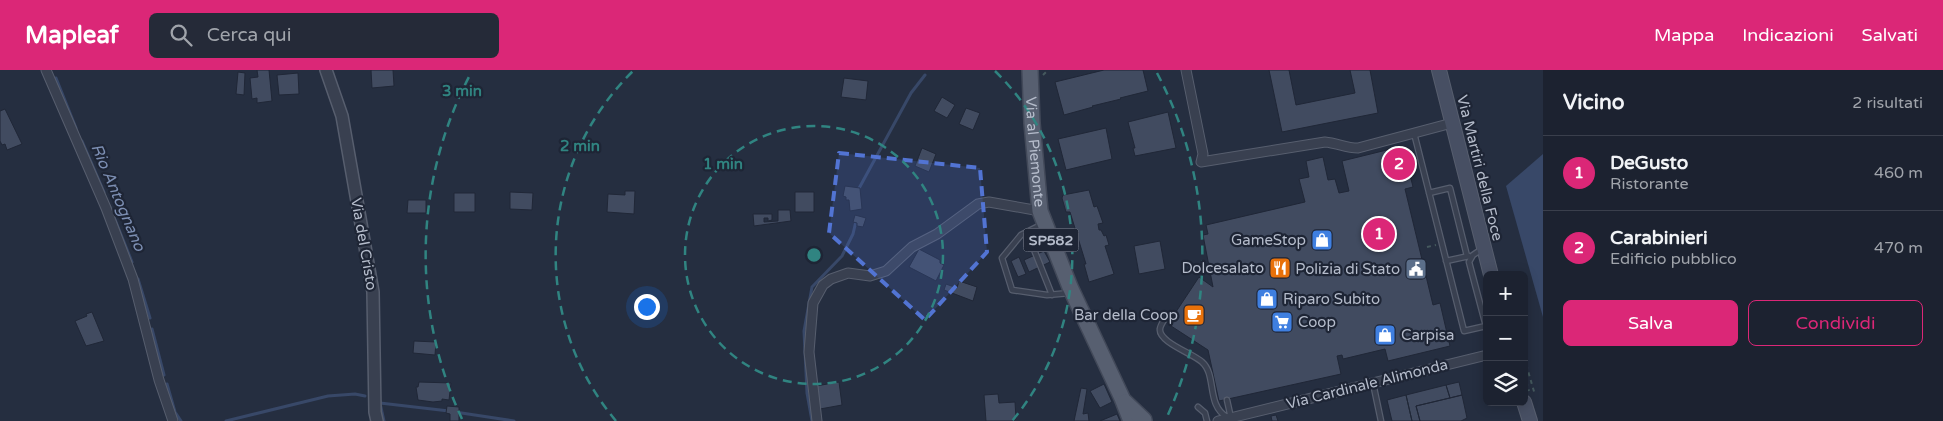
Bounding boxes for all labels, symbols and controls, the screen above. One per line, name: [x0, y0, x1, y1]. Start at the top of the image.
search box: [149, 13, 499, 58]
text: Mapleaf: [25, 21, 119, 50]
icon: search: [167, 21, 195, 49]
text: Cerca qui: [207, 24, 291, 46]
text: Mappa: [1654, 24, 1714, 46]
text: Indicazioni: [1742, 24, 1834, 46]
text: Salvati: [1862, 24, 1918, 46]
text: 3 min: [442, 82, 482, 100]
text: Vicino: [1563, 90, 1625, 115]
street label: Via Martiri della Foce: [1453, 93, 1507, 243]
text: 2 risultati: [1852, 93, 1923, 113]
street label: Via al Piemonte: [1022, 96, 1049, 208]
text: 2 min: [560, 137, 600, 155]
water label: Rio Antognano: [86, 141, 150, 255]
pin: 2: [1383, 145, 1415, 183]
text: DeGusto: [1610, 152, 1688, 174]
text: 1 min: [703, 155, 743, 173]
text: 1: [1574, 163, 1584, 183]
text: 460 m: [1874, 163, 1923, 183]
text: Ristorante: [1610, 174, 1688, 194]
street label: Via del Cristo: [347, 196, 381, 292]
pin: 1: [1363, 215, 1395, 253]
text: Carabinieri: [1610, 227, 1708, 249]
road number: SP582: [1024, 228, 1078, 252]
shop icon: GameStop: [1310, 228, 1334, 252]
place label: GameStop: [1231, 231, 1306, 249]
text: 2: [1574, 238, 1584, 258]
text: 470 m: [1874, 238, 1923, 258]
centre of rings: [805, 246, 823, 264]
text: Edificio pubblico: [1610, 249, 1737, 269]
restaurant icon: Dolcesalato: [1268, 256, 1292, 280]
public building icon: Polizia di Stato: [1404, 257, 1428, 281]
place label: Dolcesalato: [1181, 259, 1264, 277]
place label: Polizia di Stato: [1295, 260, 1400, 278]
map controls: [1483, 271, 1528, 406]
button: +: [1483, 271, 1528, 316]
shop icon: Riparo Subito: [1255, 287, 1279, 311]
place label: Riparo Subito: [1283, 290, 1380, 308]
your location: [634, 294, 660, 320]
button: Salva: [1563, 300, 1738, 346]
button: Condividi: [1748, 300, 1923, 346]
cafe icon: Bar della Coop: [1182, 303, 1206, 327]
place label: Bar della Coop: [1074, 306, 1178, 324]
supermarket icon: Coop: [1270, 310, 1294, 334]
place label: Coop: [1298, 313, 1336, 331]
button: −: [1483, 316, 1528, 361]
shop icon: Carpisa: [1373, 323, 1397, 347]
place label: Carpisa: [1401, 326, 1454, 344]
street label: Via Cardinale Alimonda: [1284, 355, 1450, 413]
button: layers: [1483, 361, 1528, 406]

